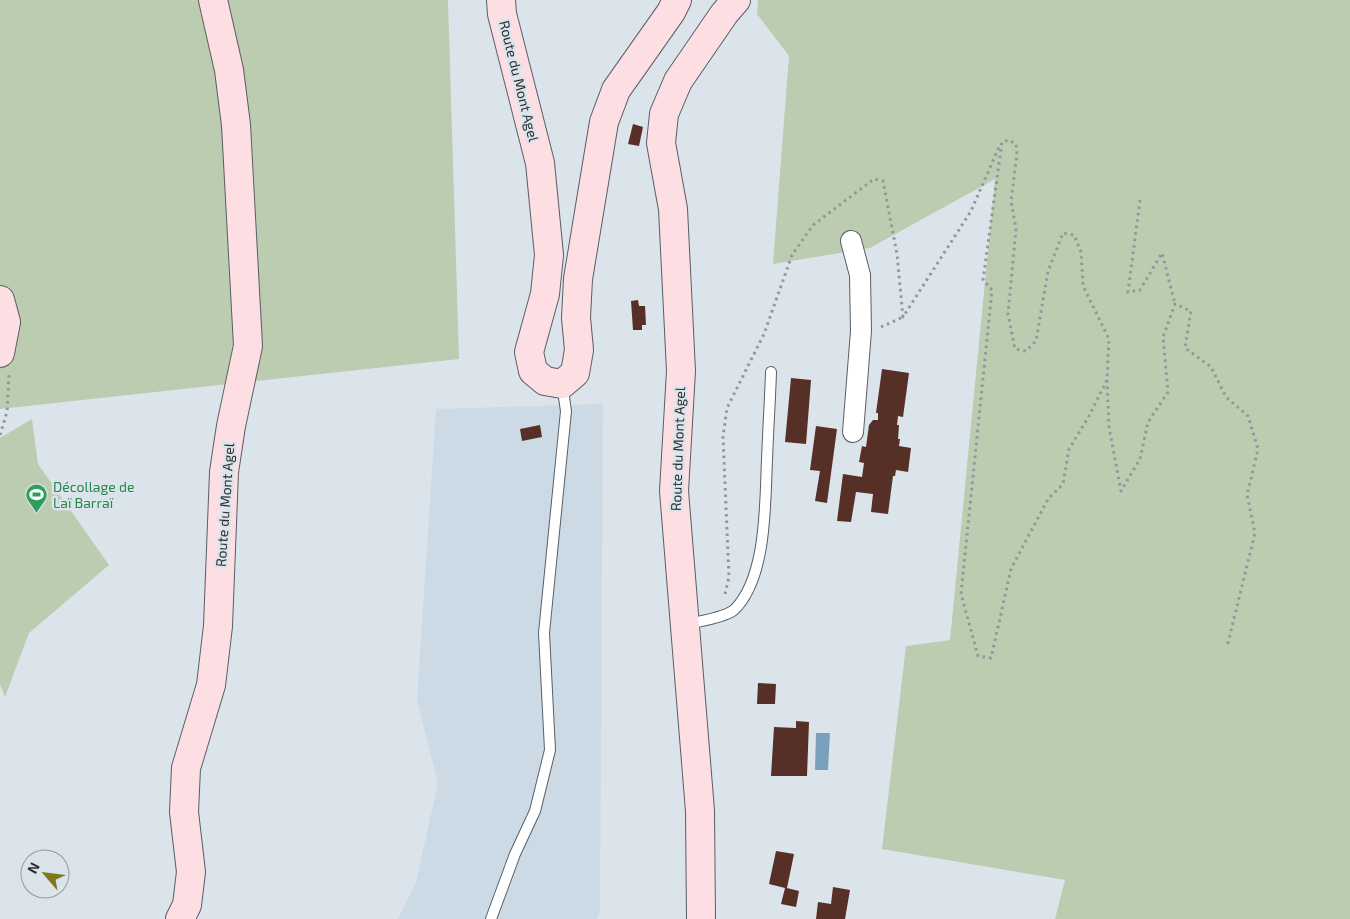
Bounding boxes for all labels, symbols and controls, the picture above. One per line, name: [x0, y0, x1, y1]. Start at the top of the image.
street label: Route du Mont Agel: [496, 19, 543, 144]
street label: Route du Mont Agel: [667, 386, 688, 511]
street label: Route du Mont Agel: [212, 442, 237, 568]
place label: Décollage de Laï Barraï: [53, 478, 134, 511]
sports icon: Décollage de Laï Barraï: [25, 483, 49, 514]
north arrow: [20, 849, 70, 899]
text: N: [23, 859, 43, 876]

